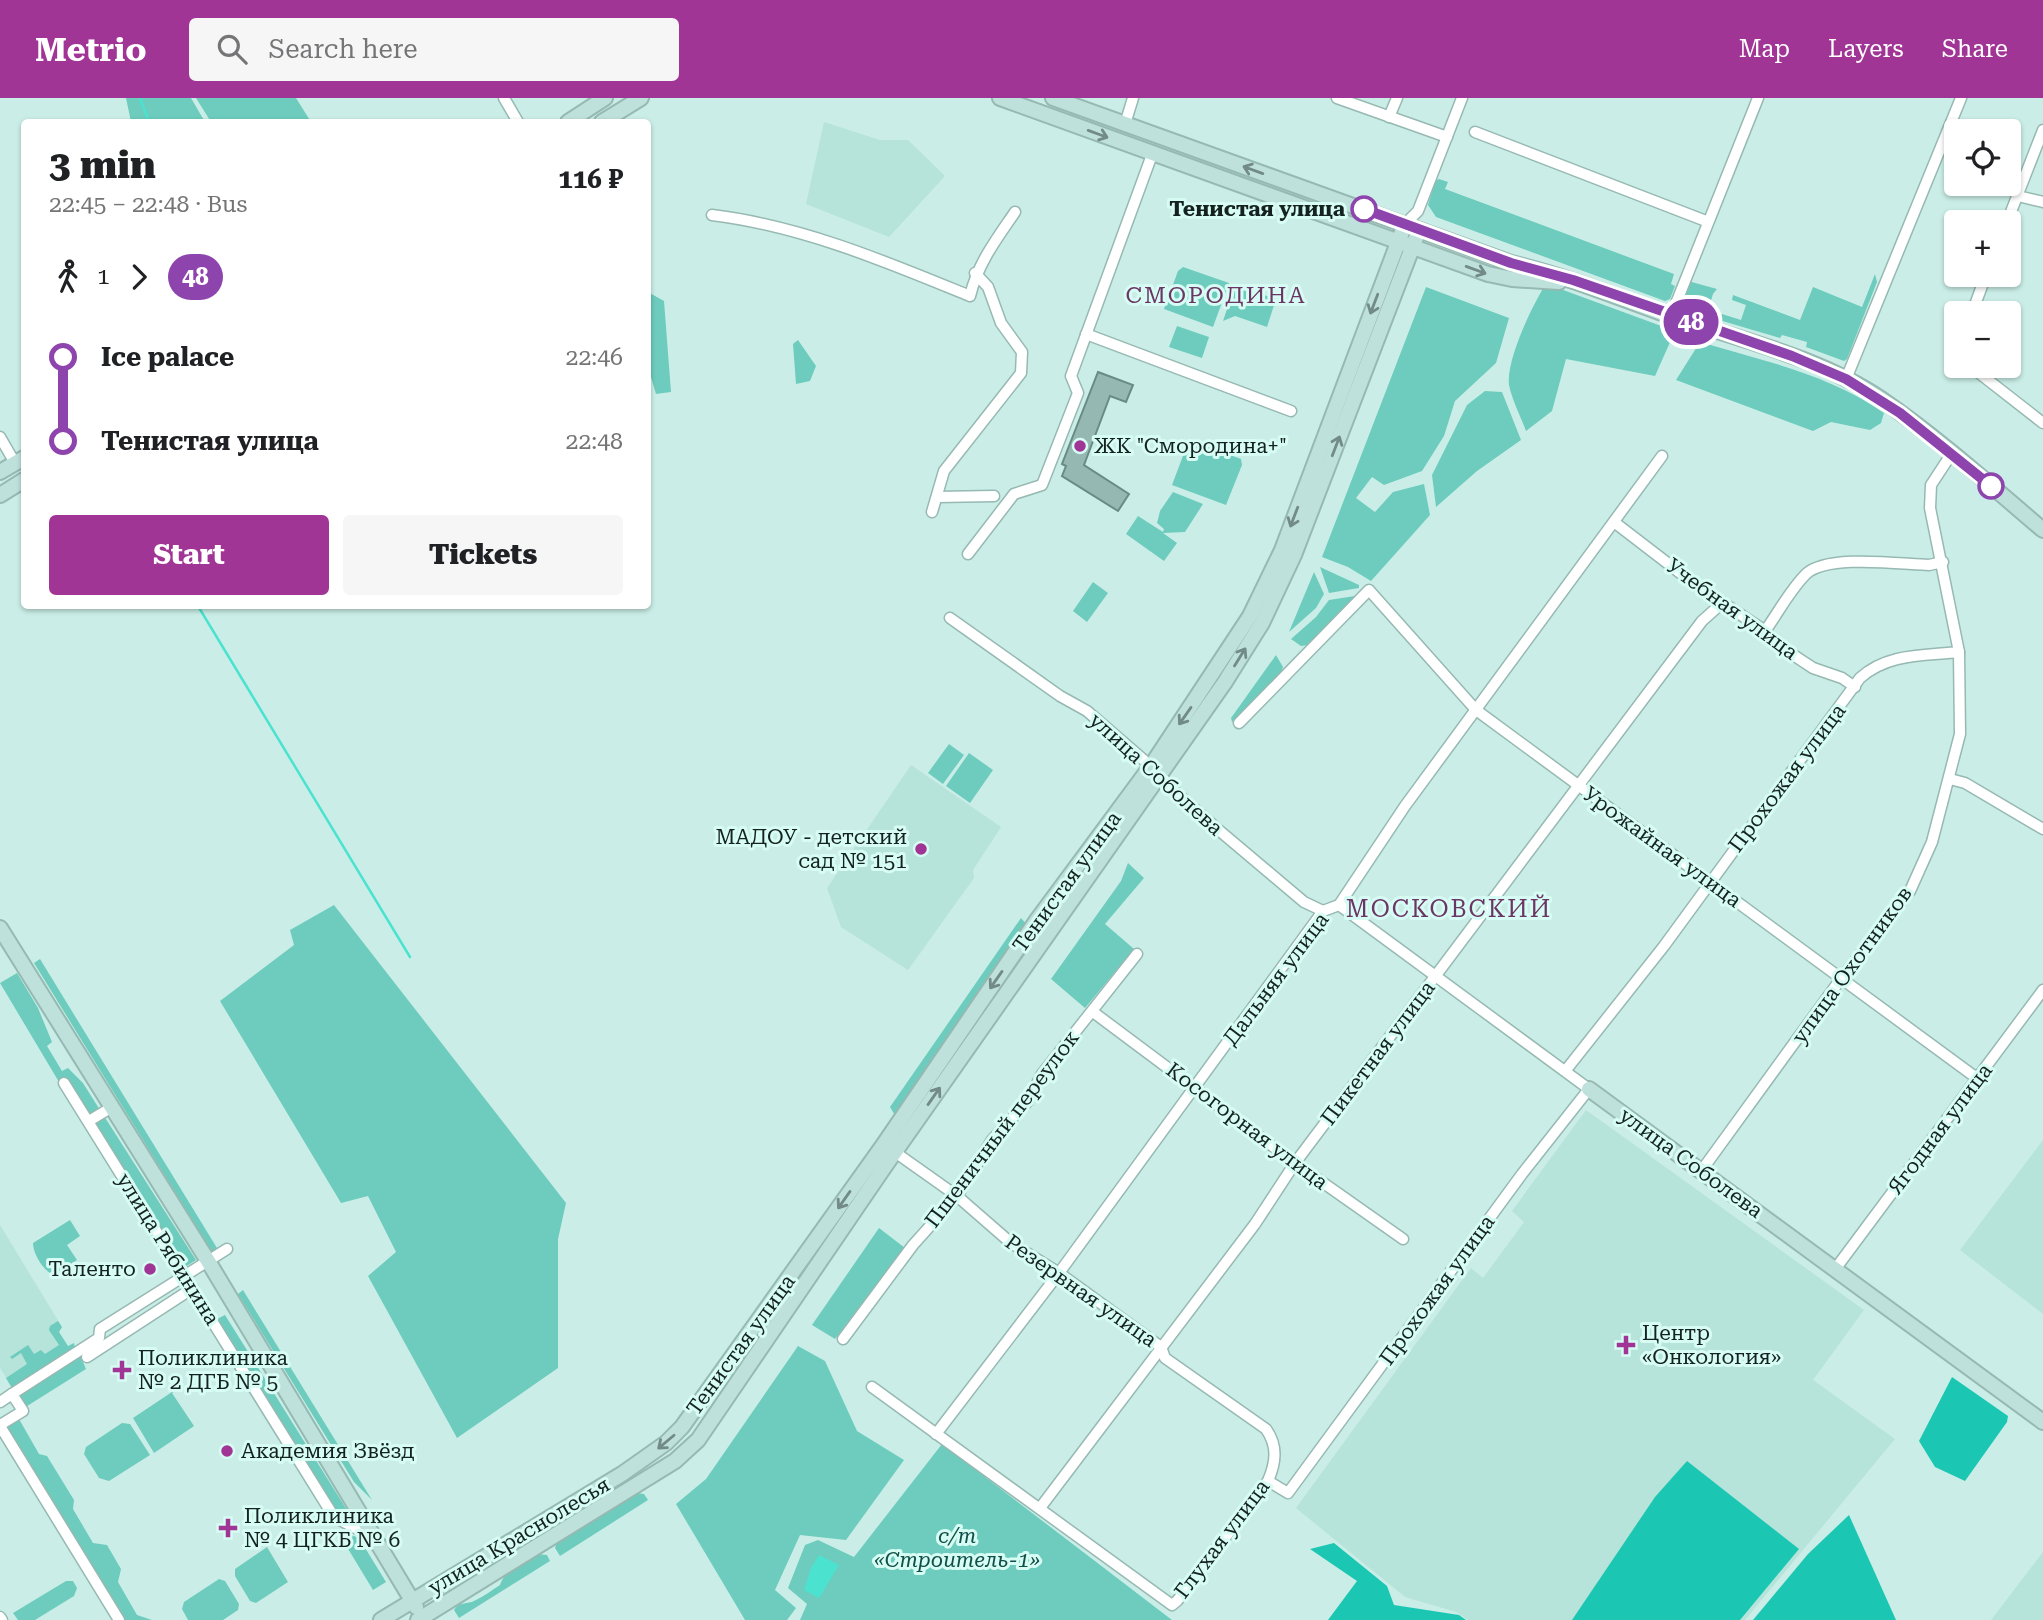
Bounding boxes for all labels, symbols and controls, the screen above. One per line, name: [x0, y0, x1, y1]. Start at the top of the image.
search box: [189, 18, 679, 81]
text: Metrio: [35, 30, 147, 69]
icon: search: [213, 30, 251, 68]
text: Search here: [269, 34, 418, 64]
text: Map: [1739, 35, 1790, 63]
text: Layers: [1828, 35, 1904, 63]
text: Share: [1942, 35, 2008, 63]
map controls: [1944, 119, 2021, 378]
button: locate: [1944, 119, 2021, 196]
one-way arrow: [1087, 129, 1109, 141]
text: 3 min: [49, 143, 156, 187]
one-way arrow: [1243, 163, 1265, 175]
text: 116 ₽: [558, 164, 623, 194]
text: 22:45 – 22:48 · Bus: [49, 191, 247, 218]
marker: Тенистая улица: [1351, 196, 1377, 222]
place label: Тенистая улица: [1169, 197, 1346, 221]
button: +: [1944, 210, 2021, 287]
icon: walk: [49, 258, 87, 296]
icon: forward: [120, 258, 158, 296]
text: 1: [97, 263, 110, 290]
text: 48: [182, 263, 209, 291]
one-way arrow: [1465, 265, 1487, 277]
district label: СМОРОДИНА: [1125, 282, 1307, 309]
one-way arrow: [1367, 293, 1379, 315]
line badge: 48: [1660, 299, 1722, 345]
button: −: [1944, 301, 2021, 378]
text: 48: [1678, 308, 1704, 336]
text: Ice palace: [101, 342, 234, 372]
text: 22:46: [566, 344, 623, 371]
text: Тенистая улица: [101, 426, 319, 456]
text: 22:48: [566, 428, 623, 455]
place label: ЖК "Смородина+": [1094, 434, 1287, 458]
one-way arrow: [1331, 435, 1344, 457]
marker: ЖК "Смородина+": [1072, 438, 1088, 454]
unlabelled marker: [1978, 473, 2004, 499]
one-way arrow: [1287, 506, 1299, 528]
button: Start: [49, 515, 329, 595]
button: Tickets: [343, 515, 623, 595]
street label: Учебная улица: [1662, 553, 1803, 665]
one-way arrow: [1233, 648, 1248, 667]
street label: Прохожая улица: [1723, 699, 1851, 857]
one-way arrow: [1178, 706, 1192, 725]
street label: улица Соболева: [1084, 708, 1228, 841]
street label: Урожайная улица: [1578, 782, 1746, 913]
street label: Тенистая улица: [1008, 806, 1126, 957]
place label: МАДОУ - детский сад № 151: [716, 825, 907, 873]
marker: МАДОУ - детский сад № 151: [913, 841, 929, 857]
street label: улица Охотников: [1787, 882, 1917, 1048]
district label: МОСКОВСКИЙ: [1346, 894, 1552, 923]
street label: Дальняя улица: [1218, 907, 1334, 1050]
one-way arrow: [989, 970, 1003, 989]
street label: Пикетная улица: [1316, 976, 1440, 1130]
street label: Пшеничный переулок: [920, 1026, 1084, 1232]
street label: Косогорная улица: [1162, 1057, 1333, 1195]
street label: Ягодная улица: [1883, 1058, 1997, 1199]
one-way arrow: [927, 1087, 941, 1106]
street label: улица Соболева: [1615, 1103, 1768, 1223]
street label: улица Рябинина: [112, 1169, 225, 1330]
one-way arrow: [837, 1190, 851, 1209]
street label: Прохожая улица: [1375, 1210, 1500, 1370]
street label: Резервная улица: [1001, 1230, 1162, 1353]
place label: Таленто: [48, 1257, 136, 1281]
marker: Таленто: [142, 1261, 158, 1277]
street label: Тенистая улица: [682, 1269, 800, 1420]
place label: Центр «Онкология»: [1642, 1321, 1781, 1369]
marker: Центр «Онкология»: [1616, 1335, 1636, 1355]
place label: Поликлиника № 2 ДГБ № 5: [138, 1346, 288, 1394]
marker: Поликлиника № 2 ДГБ № 5: [112, 1360, 132, 1380]
one-way arrow: [657, 1433, 675, 1449]
place label: Академия Звёзд: [241, 1439, 415, 1463]
marker: Академия Звёзд: [219, 1443, 235, 1459]
street label: улица Краснолесья: [424, 1472, 614, 1600]
street label: Глухая улица: [1170, 1474, 1275, 1603]
place label: Поликлиника № 4 ЦГКБ № 6: [244, 1504, 400, 1552]
marker: Поликлиника № 4 ЦГКБ № 6: [218, 1518, 238, 1538]
park label: с/т «Строитель-1»: [874, 1524, 1040, 1572]

